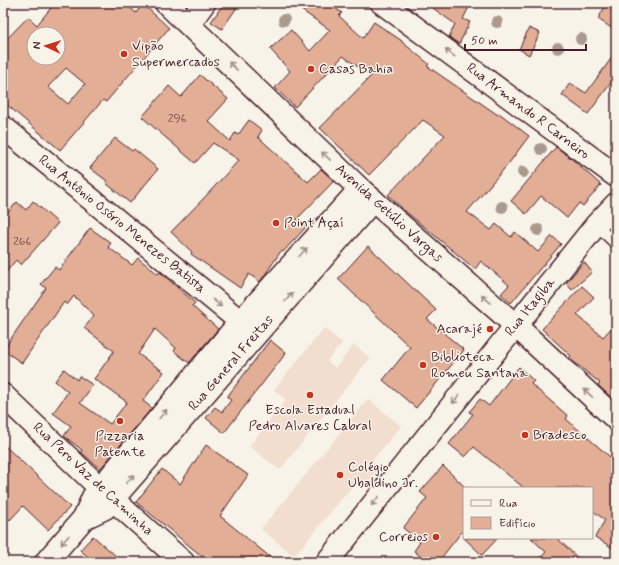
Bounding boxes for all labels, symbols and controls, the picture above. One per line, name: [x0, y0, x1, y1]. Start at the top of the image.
north arrow: [26, 26, 66, 66]
scale bar: [465, 26, 586, 52]
text: 50 m: [471, 33, 498, 49]
place label: Vipão Supermercados: [132, 37, 220, 71]
text: N: [30, 41, 44, 50]
marker: Vipão Supermercados: [119, 49, 129, 59]
one-way arrow: [444, 49, 455, 57]
street label: Rua Armando R Carneiro: [463, 59, 593, 163]
place label: Casas Bahia: [319, 60, 393, 78]
one-way arrow: [228, 61, 238, 71]
marker: Casas Bahia: [306, 64, 316, 74]
house number: 296: [168, 111, 187, 127]
street label: Rua Antônio Osório Menezes Batista: [35, 151, 209, 297]
one-way arrow: [321, 152, 331, 161]
street label: Avenida Getúlio Vargas: [331, 160, 447, 267]
place label: Point Açaí: [284, 214, 344, 232]
marker: Point Açaí: [271, 218, 281, 228]
house number: 266: [13, 234, 31, 250]
one-way arrow: [298, 247, 308, 257]
street label: Rua Itagiba: [501, 274, 561, 341]
one-way arrow: [285, 291, 294, 302]
one-way arrow: [481, 295, 491, 304]
one-way arrow: [212, 298, 223, 307]
street label: Rua General Freitas: [184, 311, 278, 415]
place label: Acarajé: [437, 320, 482, 338]
marker: Acarajé: [485, 324, 495, 334]
place label: Biblioteca Romeu Santana: [431, 348, 528, 382]
marker: Biblioteca Romeu Santana: [418, 360, 428, 370]
one-way arrow: [582, 388, 593, 397]
marker: Escola Estadual Pedro Alvares Cabral: [305, 390, 315, 400]
one-way arrow: [452, 394, 460, 405]
place label: Escola Estadual Pedro Alvares Cabral: [248, 401, 372, 435]
one-way arrow: [159, 409, 168, 420]
marker: Pizzaria Patente: [115, 416, 125, 426]
street label: Rua Pero Vaz de Caminha: [29, 418, 157, 540]
place label: Bradesco: [533, 426, 586, 444]
place label: Pizzaria Patente: [94, 427, 146, 461]
marker: Bradesco: [520, 430, 530, 440]
place label: Colégio Ubaldino Jr.: [348, 458, 418, 492]
marker: Colégio Ubaldino Jr.: [335, 470, 345, 480]
one-way arrow: [125, 474, 134, 484]
legend: [463, 487, 593, 539]
one-way arrow: [371, 496, 380, 507]
text: Rua: [499, 496, 517, 512]
text: Edifício: [499, 516, 535, 532]
place label: Correios: [379, 528, 428, 546]
marker: Correios: [431, 532, 441, 542]
one-way arrow: [60, 535, 69, 545]

